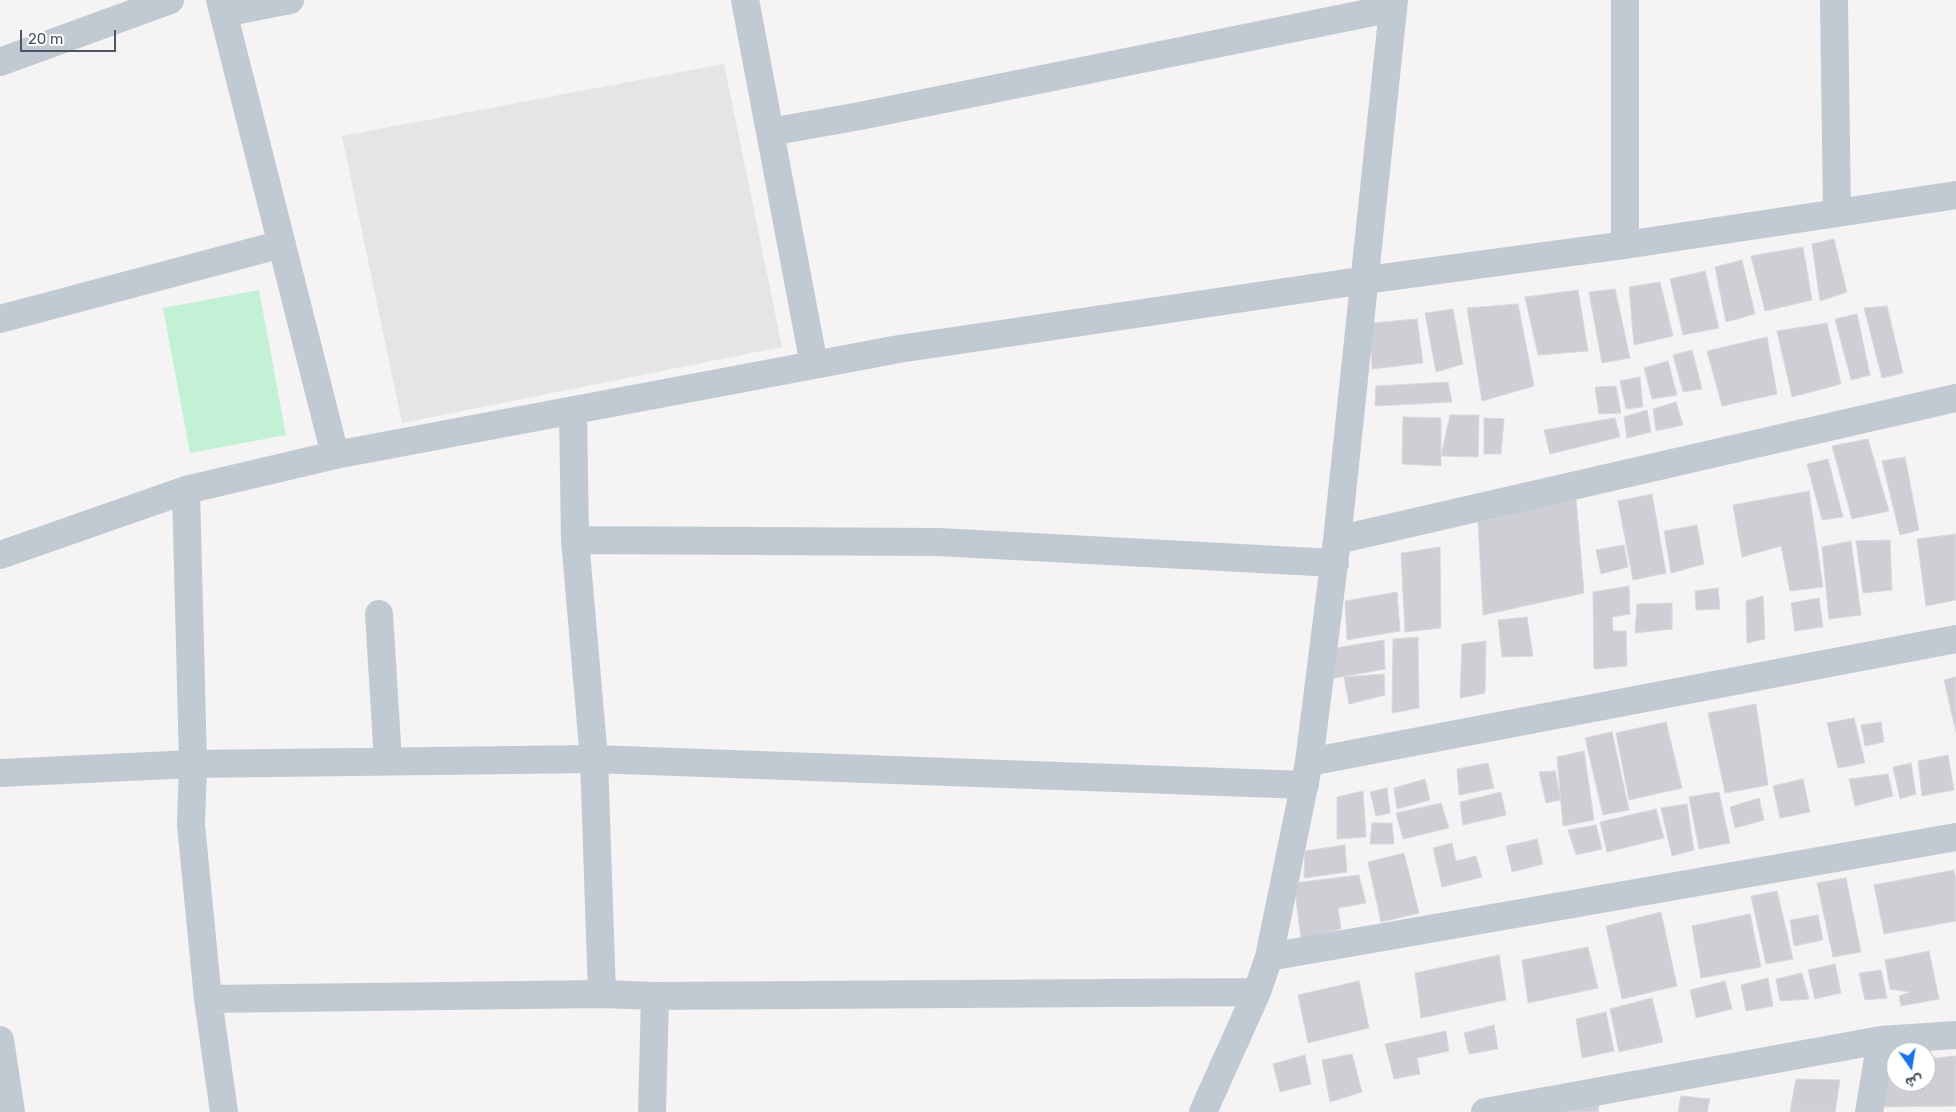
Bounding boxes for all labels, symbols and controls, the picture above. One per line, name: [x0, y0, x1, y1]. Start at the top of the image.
scale bar: [22, 20, 119, 52]
text: 20 m: [28, 30, 63, 48]
north arrow: [1886, 1042, 1936, 1092]
text: ش: [1904, 1071, 1925, 1091]

